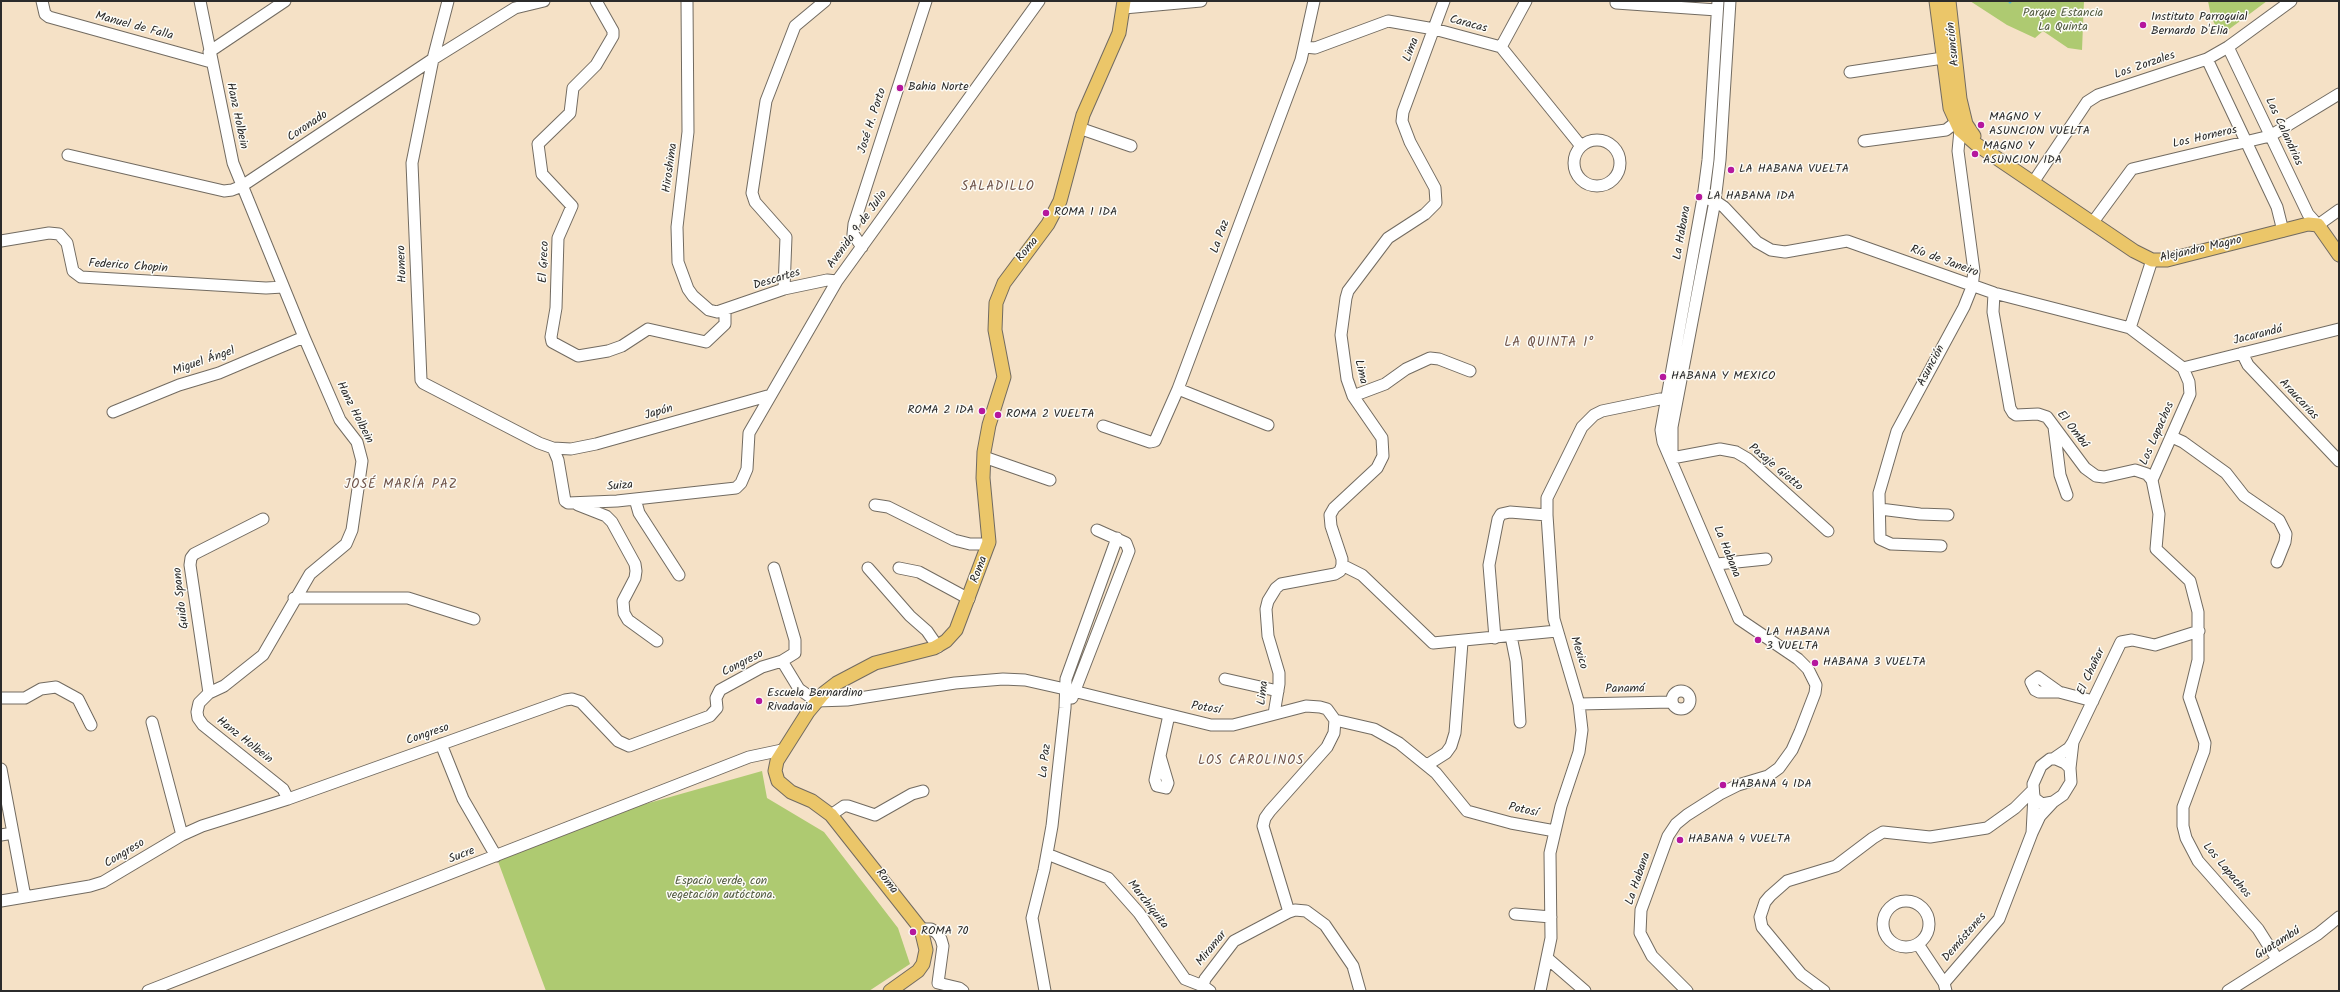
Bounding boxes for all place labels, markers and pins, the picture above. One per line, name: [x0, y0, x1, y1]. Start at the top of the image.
place label: Instituto Parroquial Bernardo D'Elia: [2151, 11, 2247, 39]
marker: Instituto Parroquial Bernardo D'Elia: [2138, 20, 2148, 30]
place label: Bahia Norte: [908, 81, 969, 95]
marker: Bahia Norte: [895, 83, 905, 93]
place label: MAGNO Y ASUNCION VUELTA: [1989, 111, 2090, 139]
marker: MAGNO Y ASUNCION VUELTA: [1976, 120, 1986, 130]
place label: MAGNO Y ASUNCION IDA: [1983, 140, 2062, 168]
marker: MAGNO Y ASUNCION IDA: [1970, 149, 1980, 159]
place label: LA HABANA VUELTA: [1739, 163, 1849, 177]
marker: LA HABANA VUELTA: [1726, 165, 1736, 175]
place label: LA HABANA IDA: [1707, 190, 1795, 204]
marker: LA HABANA IDA: [1694, 192, 1704, 202]
place label: ROMA 1 IDA: [1054, 206, 1117, 220]
marker: ROMA 1 IDA: [1041, 208, 1051, 218]
place label: HABANA Y MEXICO: [1671, 370, 1775, 384]
marker: HABANA Y MEXICO: [1658, 372, 1668, 382]
place label: ROMA 2 IDA: [908, 404, 974, 418]
marker: ROMA 2 IDA: [977, 406, 987, 416]
place label: ROMA 2 VUELTA: [1006, 408, 1095, 422]
marker: ROMA 2 VUELTA: [993, 410, 1003, 420]
place label: LA HABANA 3 VUELTA: [1766, 626, 1830, 654]
marker: LA HABANA 3 VUELTA: [1753, 635, 1763, 645]
place label: HABANA 3 VUELTA: [1823, 656, 1926, 670]
marker: HABANA 3 VUELTA: [1810, 658, 1820, 668]
place label: Escuela Bernardino Rivadavia: [767, 687, 863, 715]
marker: Escuela Bernardino Rivadavia: [754, 696, 764, 706]
place label: HABANA 4 IDA: [1731, 778, 1812, 792]
marker: HABANA 4 IDA: [1718, 780, 1728, 790]
place label: HABANA 4 VUELTA: [1688, 833, 1791, 847]
marker: HABANA 4 VUELTA: [1675, 835, 1685, 845]
place label: ROMA 70: [921, 925, 968, 939]
marker: ROMA 70: [908, 927, 918, 937]

